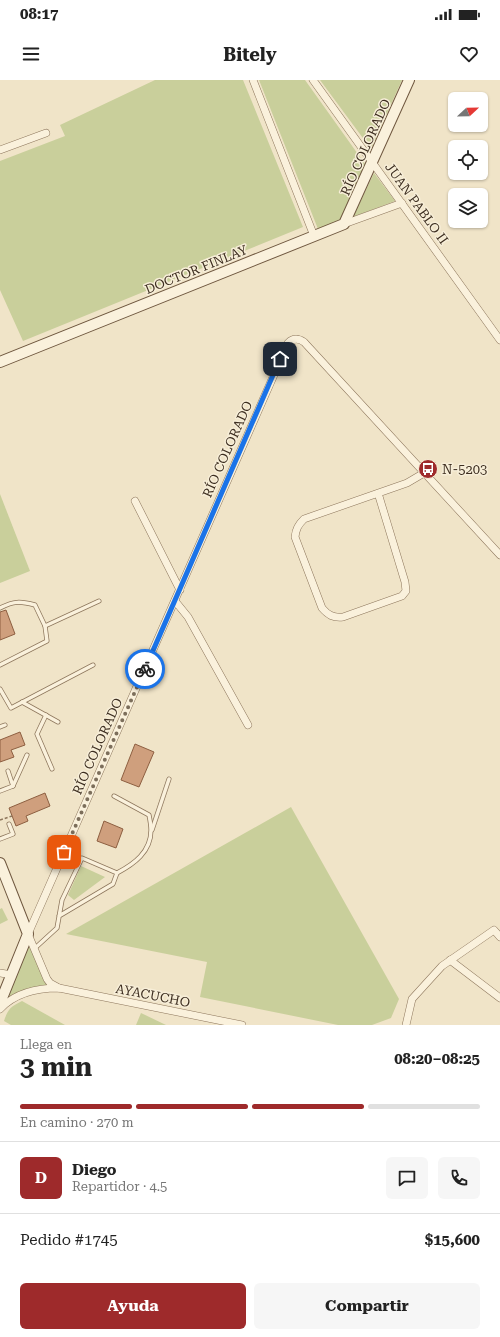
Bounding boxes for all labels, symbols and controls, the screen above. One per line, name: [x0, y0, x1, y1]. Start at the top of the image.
text: 08:17: [20, 5, 58, 23]
icon: menu: [20, 43, 42, 65]
icon: heart: [458, 43, 480, 65]
text: Bitely: [223, 44, 277, 65]
north arrow: [448, 92, 488, 132]
map controls: [448, 92, 488, 228]
street label: RÍO COLORADO: [337, 96, 393, 198]
button: locate: [448, 140, 488, 180]
street label: JUAN PABLO II: [382, 160, 451, 247]
button: layers: [448, 188, 488, 228]
street label: DOCTOR FINLAY: [143, 242, 250, 297]
pin: [263, 342, 297, 376]
icon: home: [269, 348, 291, 370]
street label: RÍO COLORADO: [199, 398, 255, 500]
bus stop icon: N-5203: [417, 458, 439, 480]
place label: N-5203: [442, 462, 487, 477]
courier: [125, 649, 165, 689]
icon: bike: [134, 658, 156, 680]
street label: RÍO COLORADO: [69, 695, 125, 797]
pin: [47, 835, 81, 869]
icon: bag: [53, 841, 75, 863]
street label: AYACUCHO: [114, 981, 191, 1010]
text: Llega en: [20, 1037, 72, 1052]
text: 08:20–08:25: [394, 1050, 480, 1068]
text: 3 min: [20, 1052, 92, 1082]
text: En camino · 270 m: [20, 1115, 134, 1130]
button: chat: [386, 1157, 428, 1199]
button: phone: [438, 1157, 480, 1199]
text: Diego: [72, 1161, 116, 1179]
text: D: [35, 1169, 47, 1187]
text: Repartidor · 4.5: [72, 1179, 167, 1194]
text: Pedido #1745: [20, 1231, 118, 1249]
text: $15,600: [425, 1231, 480, 1249]
button: Ayuda: [20, 1283, 246, 1329]
button: Compartir: [254, 1283, 480, 1329]

